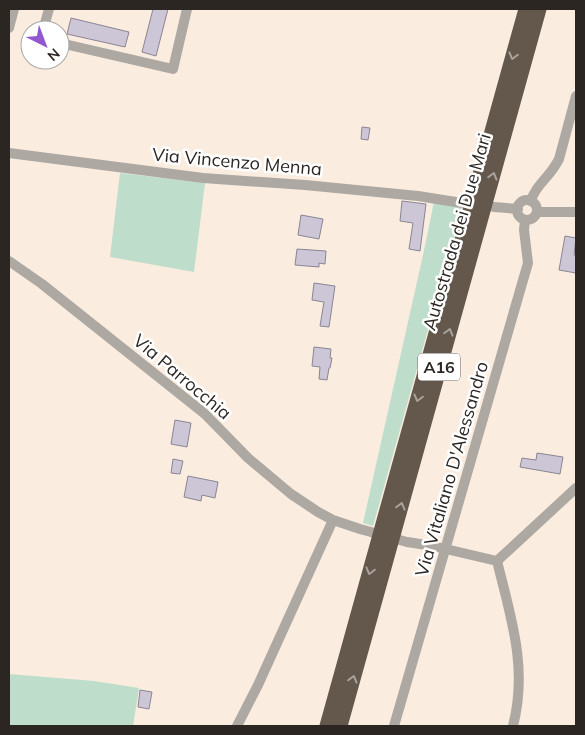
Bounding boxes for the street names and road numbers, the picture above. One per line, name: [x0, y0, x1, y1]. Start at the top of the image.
street label: Autostrada dei Due Mari: [417, 131, 496, 333]
street label: Via Vincenzo Menna: [151, 143, 323, 180]
street label: Via Parrocchia: [129, 329, 236, 424]
road number: A16: [418, 354, 460, 381]
street label: Via Vitaliano D'Alessandro: [410, 359, 493, 579]

